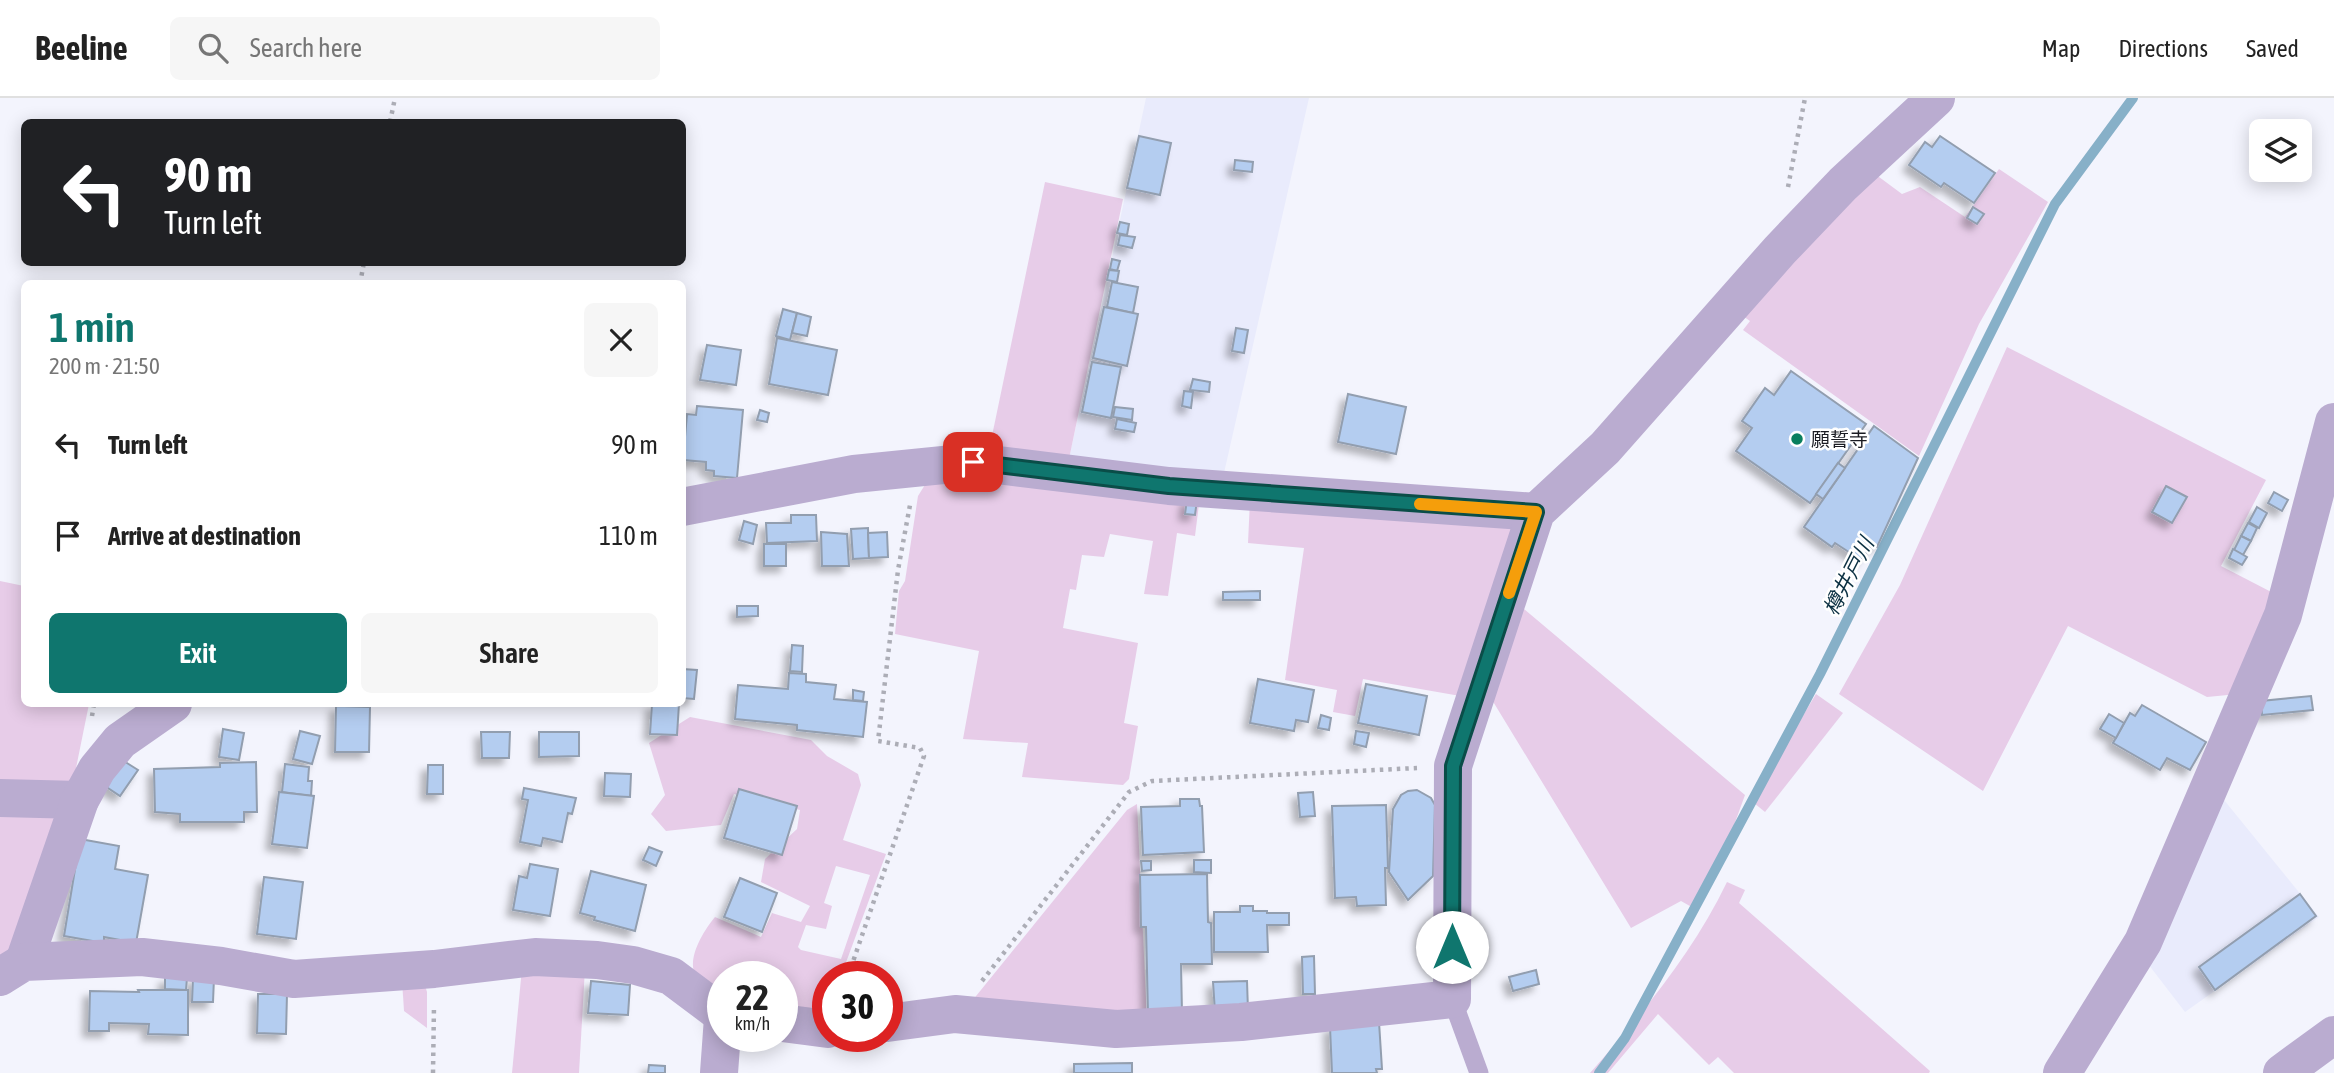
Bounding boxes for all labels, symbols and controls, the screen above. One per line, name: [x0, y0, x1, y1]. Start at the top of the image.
search box: [170, 17, 660, 80]
text: Beeline: [35, 29, 128, 67]
icon: search: [194, 29, 232, 67]
text: Search here: [250, 33, 362, 63]
text: Map: [2042, 35, 2080, 62]
text: Directions: [2118, 35, 2208, 62]
text: Saved: [2246, 35, 2299, 62]
map controls: [2249, 119, 2312, 182]
button: layers: [2249, 119, 2312, 182]
text: 90 m: [164, 146, 252, 202]
icon: left: [49, 147, 140, 238]
text: Turn left: [164, 204, 262, 241]
text: 1 min: [49, 303, 135, 351]
button: close: [584, 303, 658, 377]
text: 200 m · 21:50: [49, 353, 160, 379]
icon: left: [49, 426, 87, 464]
place label: 願誓寺: [1811, 428, 1868, 450]
text: Turn left: [108, 430, 188, 460]
text: 90 m: [611, 430, 658, 460]
marker: 願誓寺: [1789, 431, 1805, 447]
pin: [943, 432, 1003, 492]
icon: arrive: [954, 443, 992, 481]
icon: arrive: [49, 517, 87, 555]
text: Arrive at destination: [108, 521, 301, 551]
text: 110 m: [599, 521, 658, 551]
water label: 樽井戸川: [1818, 531, 1879, 619]
button: Exit: [49, 613, 347, 693]
button: Share: [361, 613, 658, 693]
position arrow: [1415, 910, 1489, 984]
speed limit sign: 30: [812, 961, 903, 1052]
text: 22: [736, 977, 769, 1017]
text: km/h: [735, 1013, 770, 1034]

